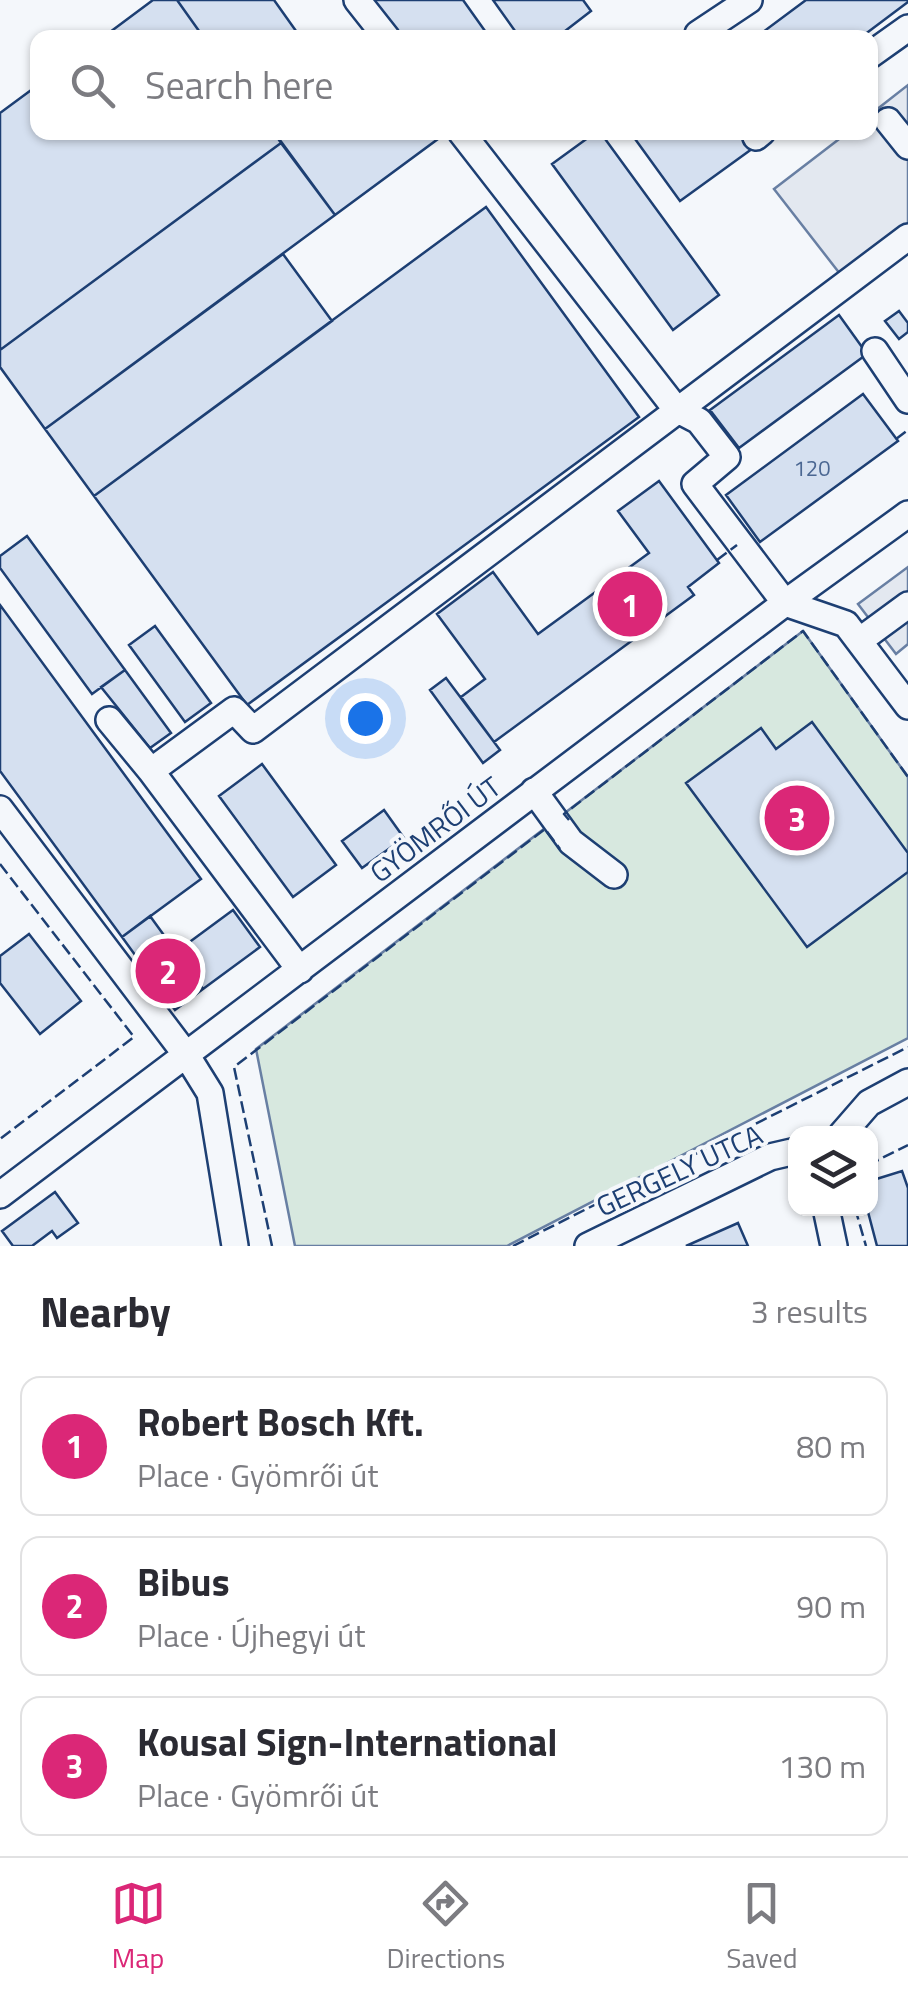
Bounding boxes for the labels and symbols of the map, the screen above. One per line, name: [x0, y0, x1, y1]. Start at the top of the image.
house number: 120: [794, 451, 830, 485]
pin: 1: [598, 566, 662, 642]
your location: [340, 693, 391, 744]
street label: GYÖMRŐI ÚT: [360, 765, 510, 893]
pin: 3: [764, 780, 830, 856]
pin: 2: [136, 934, 200, 1008]
street label: GERGELY UTCA: [589, 1113, 770, 1227]

